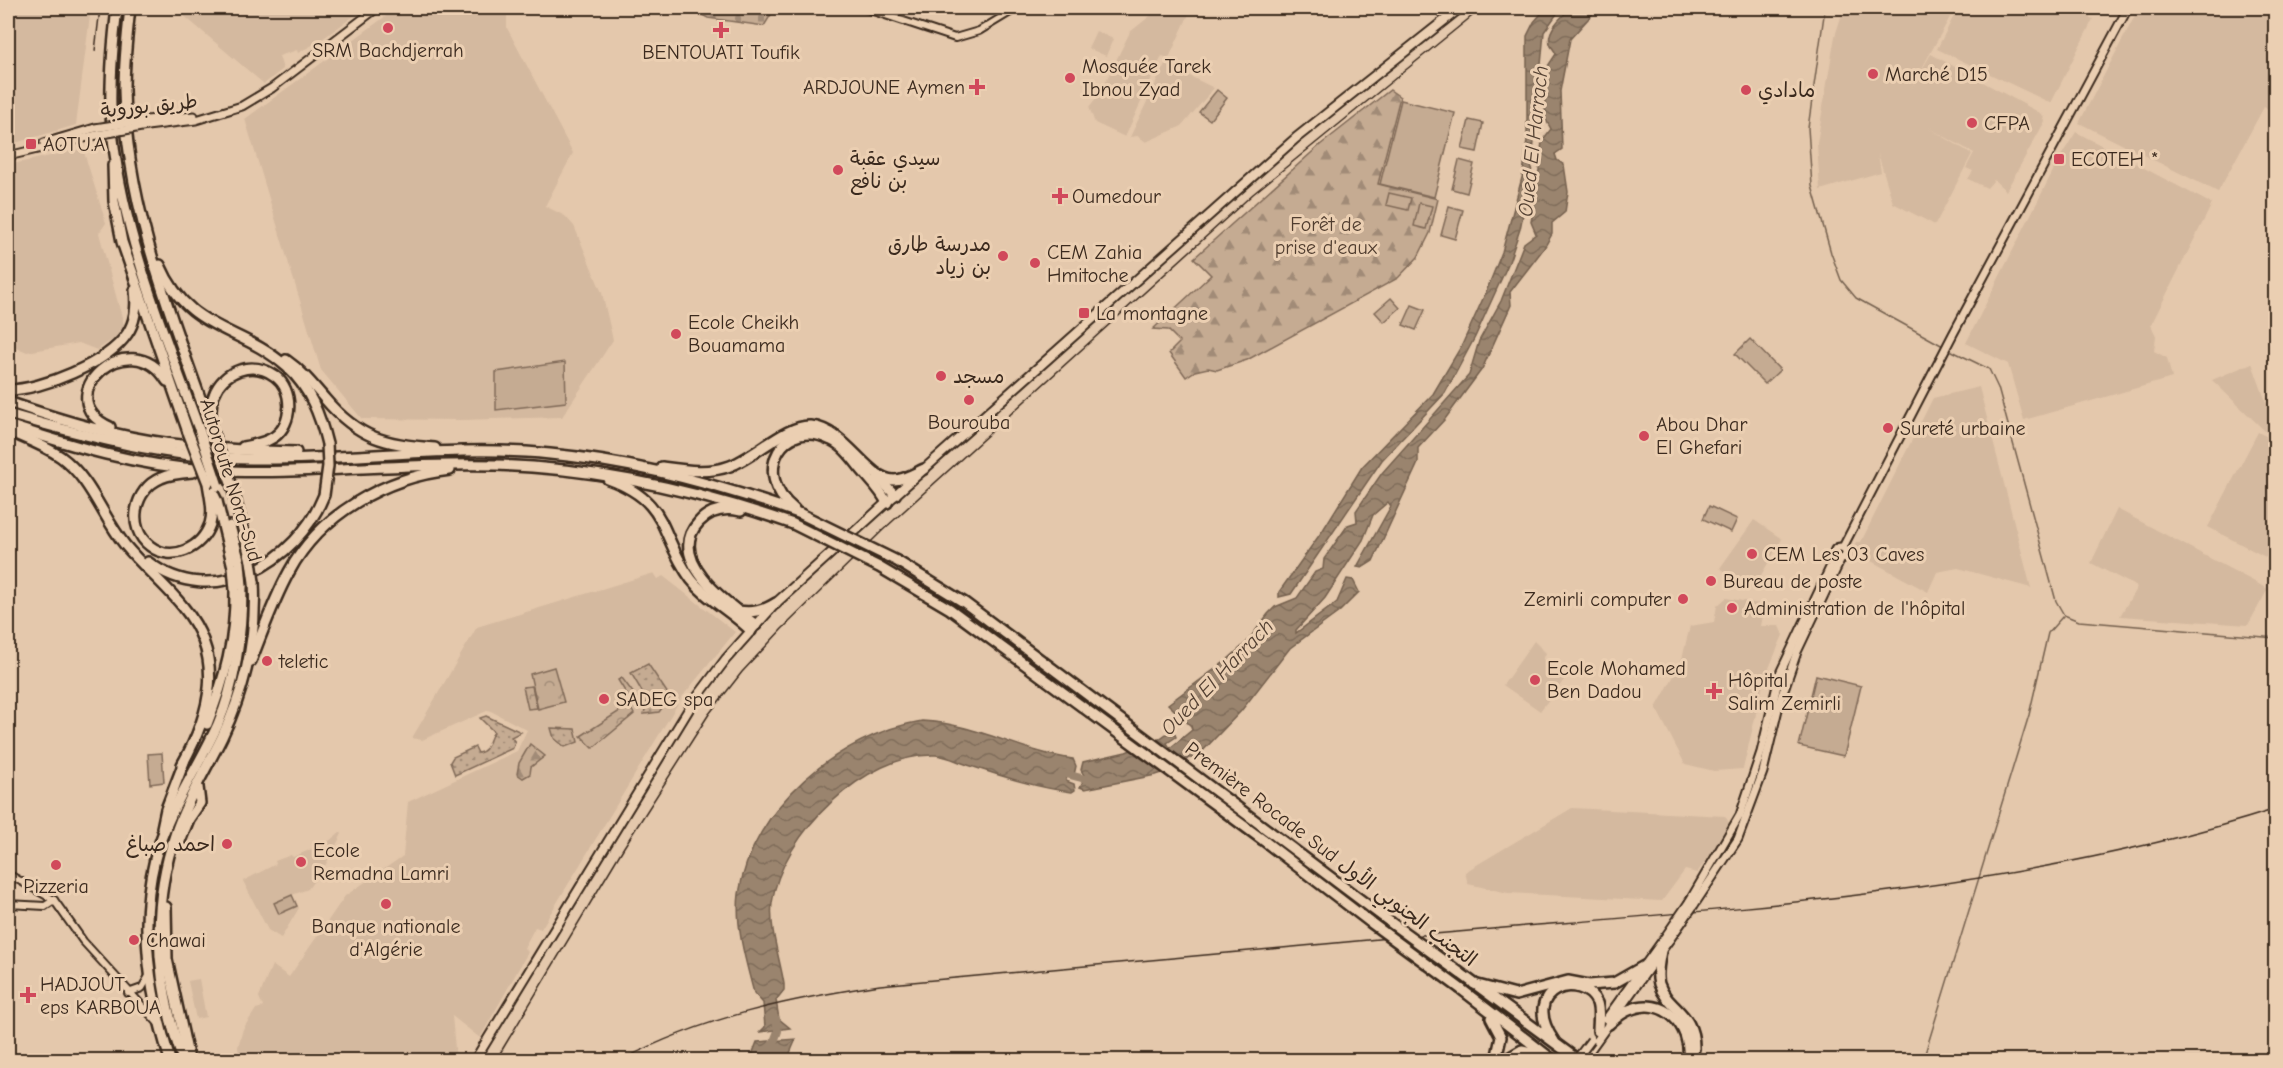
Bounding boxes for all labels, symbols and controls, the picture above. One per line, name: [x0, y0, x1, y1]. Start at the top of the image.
marker: SRM Bachdjerrah: [381, 21, 395, 35]
marker: BENTOUATI Toufik: [714, 23, 728, 37]
place label: SRM Bachdjerrah: [312, 39, 464, 62]
place label: BENTOUATI Toufik: [642, 41, 800, 64]
place label: Mosquée Tarek Ibnou Zyad: [1082, 55, 1211, 101]
place label: Marché D15: [1885, 63, 1988, 86]
water label: Oued El Harrach: [1513, 64, 1553, 218]
marker: Marché D15: [1866, 67, 1880, 81]
marker: Mosquée Tarek Ibnou Zyad: [1063, 71, 1077, 85]
place label: ARDJOUNE Aymen: [803, 76, 965, 99]
place label: مادادي: [1758, 79, 1815, 105]
marker: ARDJOUNE Aymen: [970, 80, 984, 94]
marker: مادادي: [1739, 83, 1753, 97]
street label: طريق بوروبة: [99, 89, 199, 123]
place label: CFPA: [1984, 112, 2030, 135]
marker: CFPA: [1965, 116, 1979, 130]
place label: AOTU.A: [43, 133, 106, 156]
marker: AOTU.A: [24, 137, 38, 151]
place label: سيدي عقبة بن نافع: [850, 147, 940, 196]
place label: ECOTEH *: [2071, 148, 2159, 171]
marker: ECOTEH *: [2052, 152, 2066, 166]
marker: سيدي عقبة بن نافع: [831, 163, 845, 177]
place label: Oumedour: [1072, 185, 1161, 208]
marker: Oumedour: [1053, 189, 1067, 203]
park label: Forêt de prise d'eaux: [1275, 213, 1378, 259]
place label: مدرسة طارق بن زياد: [888, 233, 991, 279]
place label: CEM Zahia Hmitoche: [1047, 241, 1142, 287]
marker: مدرسة طارق بن زياد: [996, 249, 1010, 263]
marker: CEM Zahia Hmitoche: [1028, 256, 1042, 270]
place label: La montagne: [1096, 302, 1208, 325]
marker: La montagne: [1077, 306, 1091, 320]
place label: Ecole Cheikh Bouamama: [688, 311, 799, 357]
marker: Ecole Cheikh Bouamama: [669, 327, 683, 341]
place label: مسجد: [953, 365, 1004, 388]
marker: مسجد: [934, 369, 948, 383]
marker: Bourouba: [962, 393, 976, 407]
street label: Autoroute Nord-Sud: [195, 396, 267, 564]
place label: Bourouba: [928, 411, 1010, 434]
place label: Abou Dhar El Ghefari: [1656, 413, 1747, 459]
place label: Sureté urbaine: [1900, 417, 2025, 440]
marker: Sureté urbaine: [1881, 421, 1895, 435]
marker: Abou Dhar El Ghefari: [1637, 429, 1651, 443]
place label: CEM Les 03 Caves: [1764, 543, 1924, 566]
marker: CEM Les 03 Caves: [1745, 547, 1759, 561]
place label: Bureau de poste: [1723, 570, 1862, 593]
marker: Bureau de poste: [1704, 574, 1718, 588]
place label: Zemirli computer: [1524, 588, 1671, 611]
marker: Zemirli computer: [1676, 592, 1690, 606]
place label: Administration de l'hôpital: [1744, 597, 1965, 620]
marker: Administration de l'hôpital: [1725, 601, 1739, 615]
water label: Oued El Harrach: [1156, 614, 1278, 740]
place label: teletic: [278, 650, 329, 673]
marker: teletic: [260, 654, 274, 668]
place label: Ecole Mohamed Ben Dadou: [1547, 657, 1686, 703]
place label: Hôpital Salim Zemirli: [1728, 669, 1841, 715]
marker: Ecole Mohamed Ben Dadou: [1528, 673, 1542, 687]
marker: Hôpital Salim Zemirli: [1705, 682, 1723, 700]
place label: SADEG spa: [616, 688, 713, 711]
marker: SADEG spa: [597, 692, 611, 706]
street label: Première Rocade Sud التجنب الجنوبي الأول: [1177, 735, 1482, 976]
place label: احمد صباغ: [126, 833, 215, 858]
marker: احمد صباغ: [220, 837, 234, 851]
place label: Ecole Remadna Lamri: [313, 839, 449, 885]
marker: Ecole Remadna Lamri: [294, 855, 308, 869]
marker: Pizzeria: [49, 858, 63, 872]
place label: Pizzeria: [23, 875, 89, 898]
marker: Banque nationale d'Algérie: [379, 897, 393, 911]
place label: Banque nationale d'Algérie: [311, 915, 461, 961]
place label: Chawai: [146, 929, 206, 952]
marker: Chawai: [127, 933, 141, 947]
place label: HADJOUT eps KARBOUA: [40, 973, 161, 1019]
marker: HADJOUT eps KARBOUA: [21, 988, 35, 1002]

